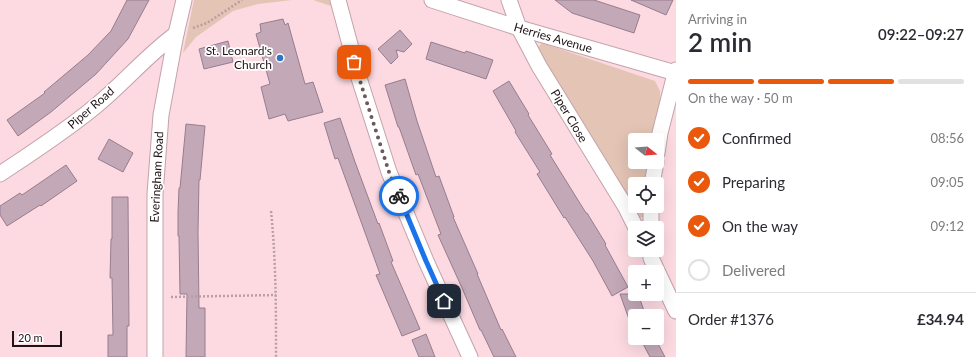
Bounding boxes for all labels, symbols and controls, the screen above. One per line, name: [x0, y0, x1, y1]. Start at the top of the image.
text: Arriving in: [688, 11, 747, 27]
street label: Herries Avenue: [512, 19, 594, 56]
text: 09:22–09:27: [878, 25, 964, 43]
text: 2 min: [688, 26, 752, 58]
place label: St. Leonard's Church: [206, 43, 272, 72]
pin: [337, 45, 371, 79]
icon: bag: [343, 51, 365, 73]
marker: St. Leonard's Church: [275, 53, 285, 63]
street label: Piper Road: [64, 83, 117, 132]
street label: Piper Close: [548, 86, 591, 145]
text: On the way · 50 m: [688, 90, 793, 106]
icon: check: [688, 127, 710, 149]
text: Confirmed: [722, 129, 791, 147]
text: 08:56: [931, 130, 964, 146]
street label: Everingham Road: [147, 131, 166, 223]
north arrow: [628, 133, 664, 169]
map controls: [628, 133, 664, 345]
icon: check: [688, 171, 710, 193]
text: Preparing: [722, 173, 785, 191]
text: 09:05: [931, 174, 964, 190]
courier: [379, 176, 419, 216]
button: locate: [628, 177, 664, 213]
icon: bike: [388, 185, 410, 207]
icon: check: [688, 215, 710, 237]
text: On the way: [722, 217, 798, 235]
text: 09:12: [931, 218, 964, 234]
button: layers: [628, 221, 664, 257]
text: Delivered: [722, 261, 785, 279]
button: +: [628, 265, 664, 301]
pin: [427, 284, 461, 318]
icon: home: [433, 290, 455, 312]
button: −: [628, 309, 664, 345]
text: Order #1376: [688, 310, 774, 328]
text: £34.94: [917, 310, 964, 328]
scale bar: [12, 329, 62, 348]
text: 20 m: [18, 331, 43, 344]

